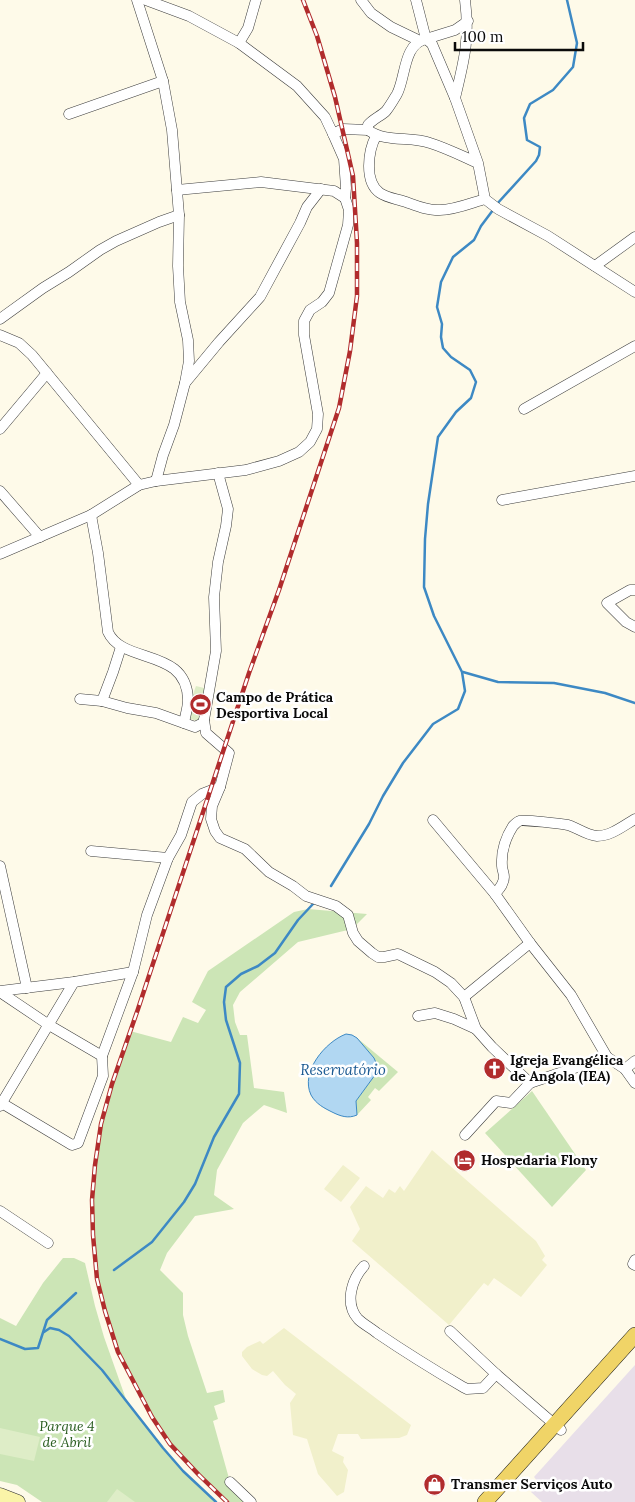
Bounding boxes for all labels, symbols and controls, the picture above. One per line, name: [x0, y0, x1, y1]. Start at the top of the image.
scale bar: [455, 20, 582, 52]
text: 100 m: [462, 27, 503, 46]
place label: Campo de Prática Desportiva Local: [216, 688, 334, 722]
sports icon: Campo de Prática Desportiva Local: [188, 693, 212, 717]
place label: Igreja Evangélica de Angola (IEA): [510, 1051, 624, 1085]
church icon: Igreja Evangélica de Angola (IEA): [482, 1056, 506, 1080]
water label: Reservatório: [300, 1060, 386, 1079]
hotel icon: Hospedaria Flony: [453, 1148, 477, 1172]
place label: Hospedaria Flony: [481, 1151, 598, 1169]
park label: Parque 4 de Abril: [39, 1417, 95, 1451]
shop icon: Transmer Serviços Auto: [423, 1472, 447, 1496]
place label: Transmer Serviços Auto: [451, 1475, 613, 1493]

